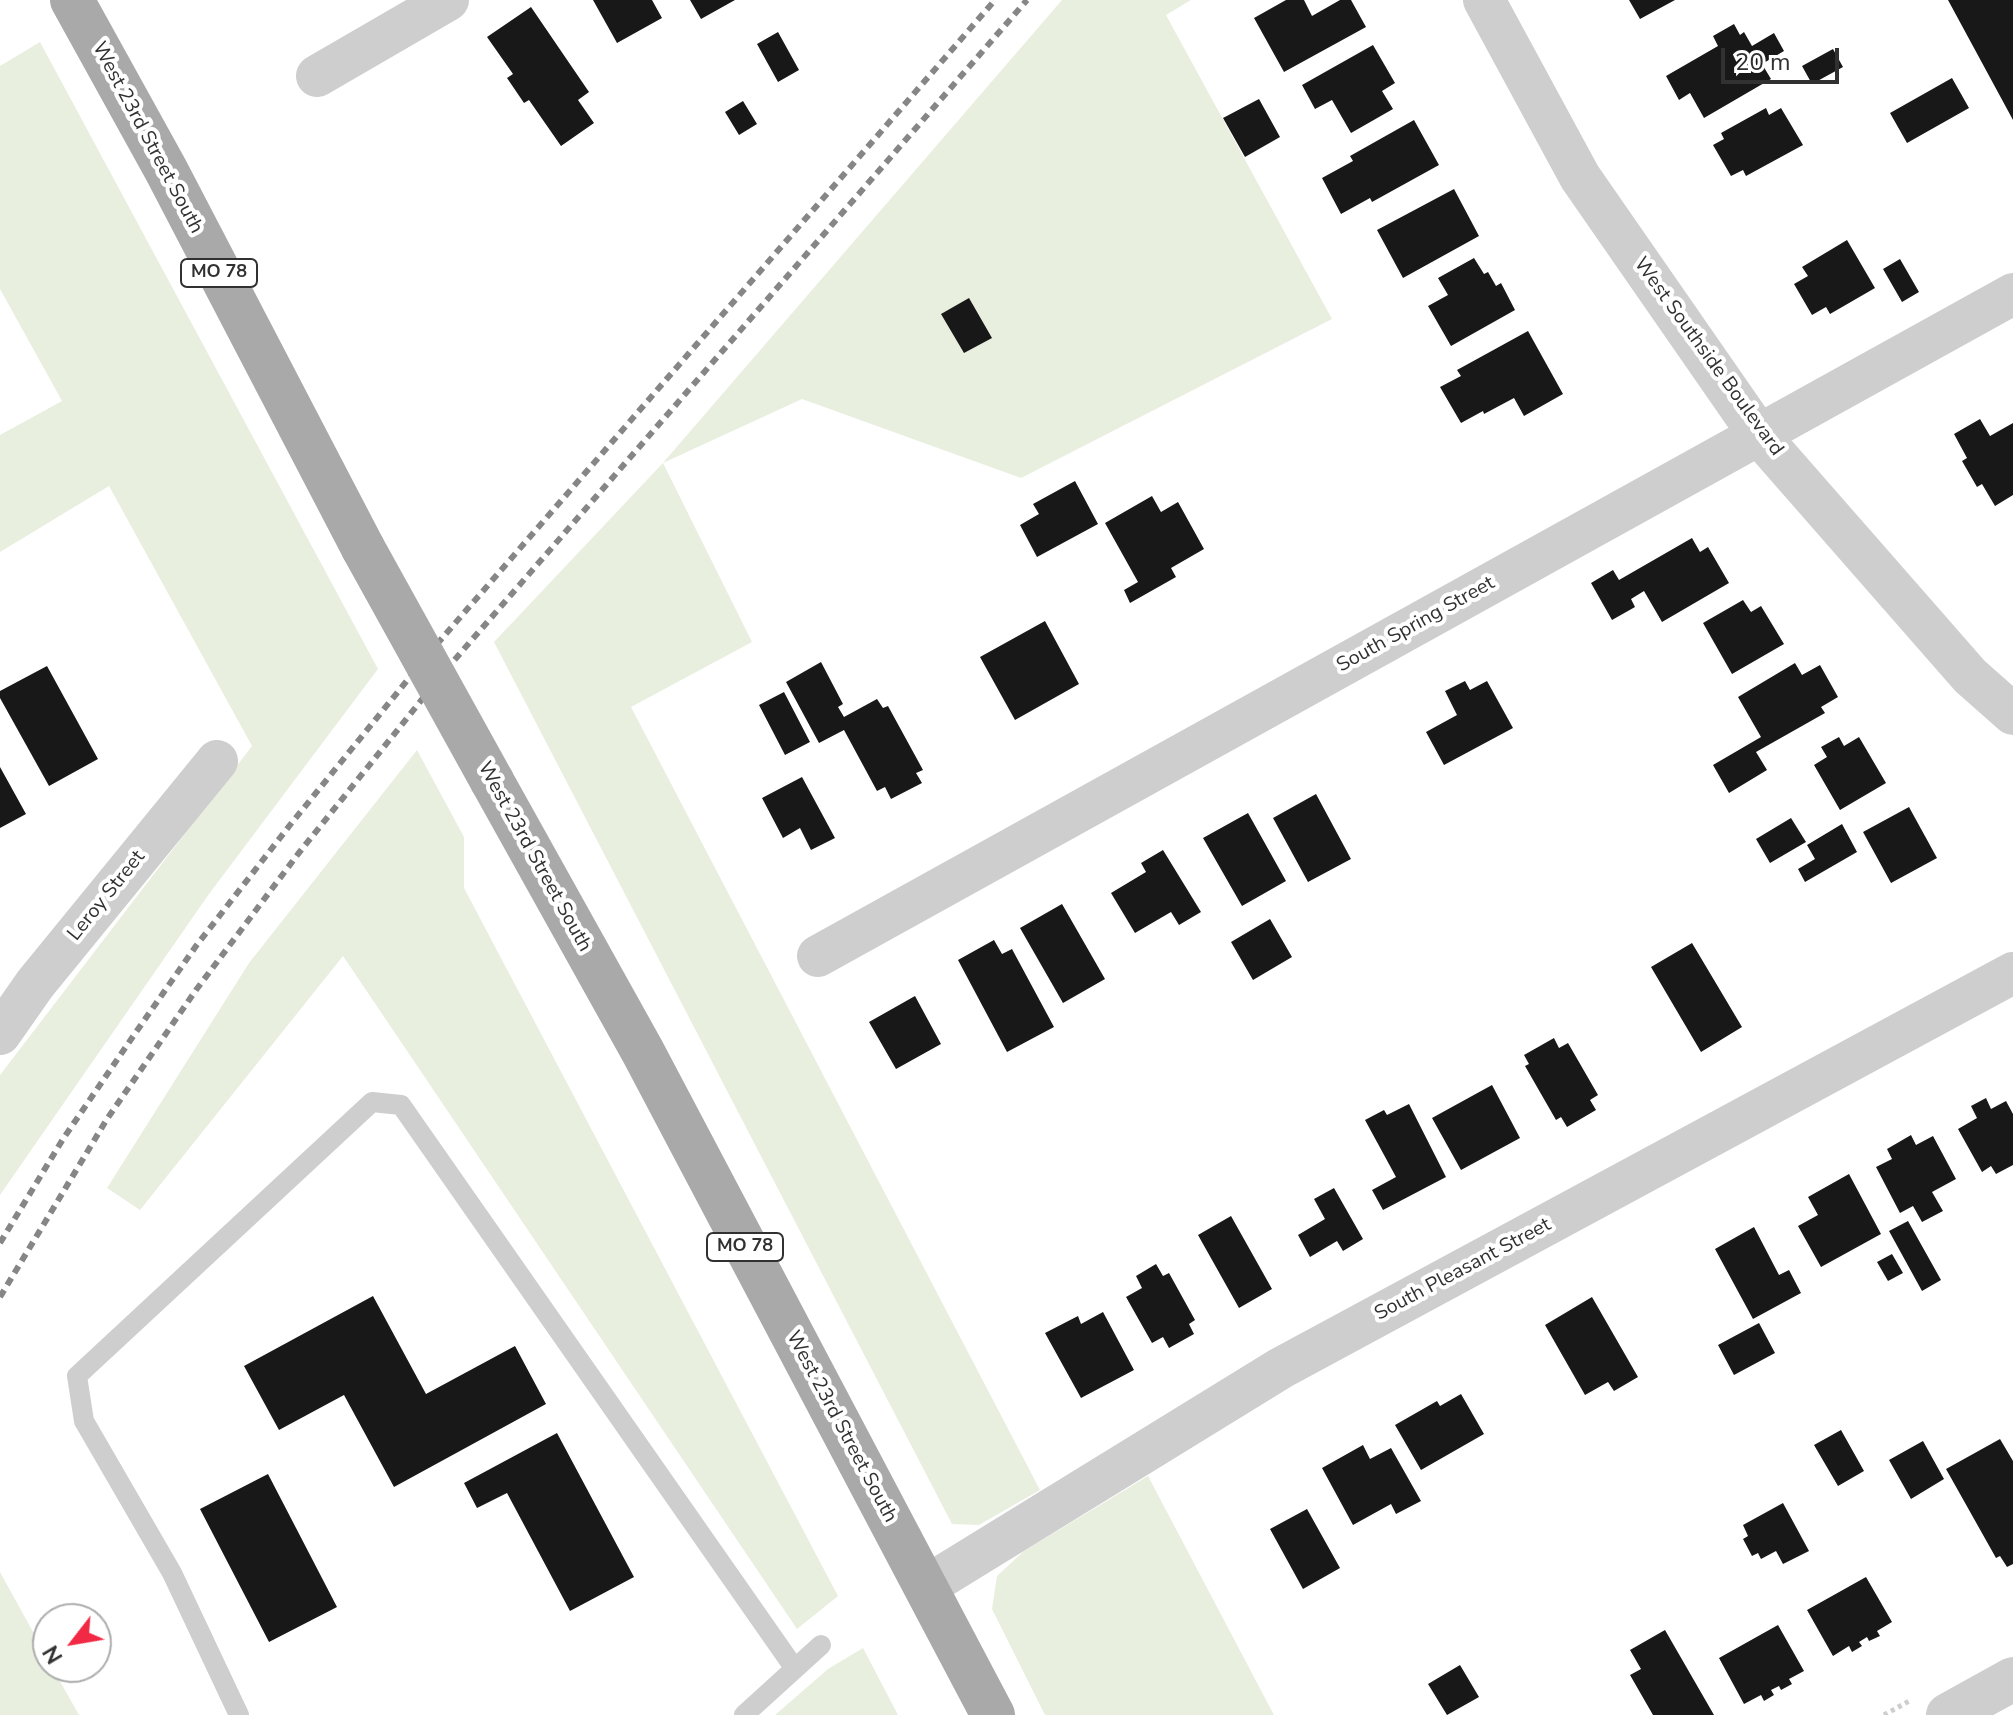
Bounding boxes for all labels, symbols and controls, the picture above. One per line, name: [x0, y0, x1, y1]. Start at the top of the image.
scale bar: [1725, 32, 1843, 82]
street label: West 23rd Street South: [86, 38, 208, 238]
text: 20 m: [1735, 46, 1791, 78]
street label: West Southside Boulevard: [1628, 253, 1788, 461]
road number: MO 78: [181, 259, 257, 287]
street label: South Spring Street: [1333, 572, 1499, 678]
street label: West 23rd Street South: [472, 758, 596, 956]
street label: Leroy Street: [63, 846, 151, 946]
street label: South Pleasant Street: [1371, 1213, 1555, 1327]
road number: MO 78: [707, 1233, 783, 1261]
street label: West 23rd Street South: [780, 1327, 902, 1527]
north arrow: [32, 1603, 112, 1683]
text: N: [36, 1640, 70, 1669]

